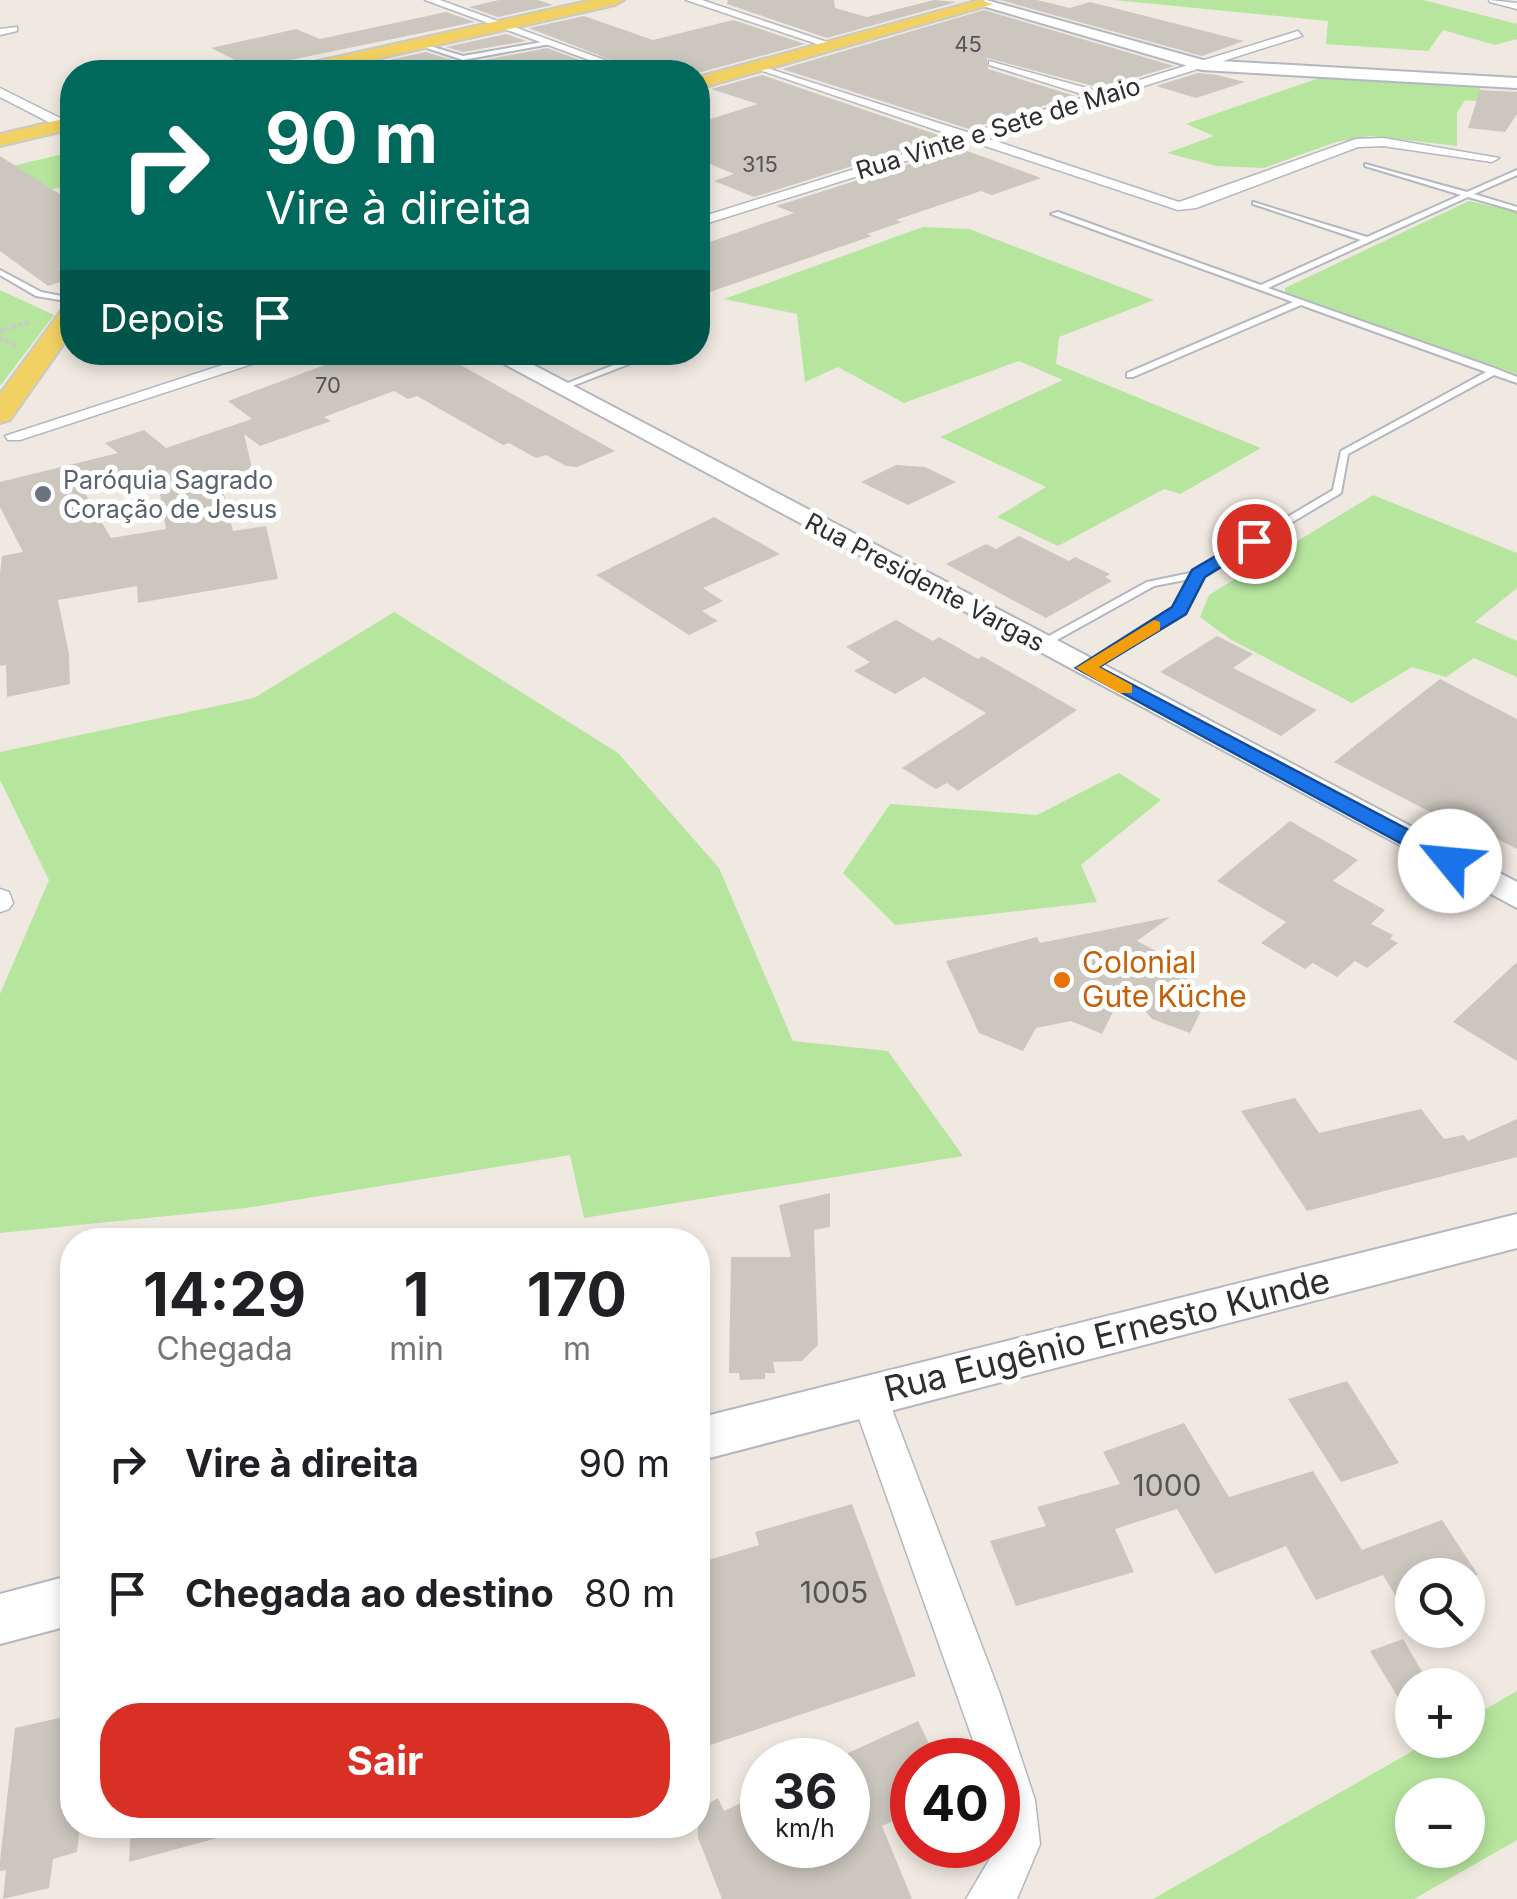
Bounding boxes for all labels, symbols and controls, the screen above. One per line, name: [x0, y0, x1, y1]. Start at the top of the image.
house number: 45: [954, 31, 982, 57]
street label: Rua Vinte e Sete de Maio: [852, 70, 1144, 186]
text: 90 m: [265, 95, 438, 180]
icon: right: [100, 100, 230, 230]
house number: 315: [742, 151, 778, 177]
text: Vire à direita: [265, 180, 532, 235]
icon: arrive: [245, 290, 300, 345]
text: Depois: [100, 295, 225, 341]
house number: 70: [315, 372, 341, 398]
place label: Paróquia Sagrado Coração de Jesus: [63, 465, 277, 524]
marker: Paróquia Sagrado Coração de Jesus: [32, 483, 54, 505]
pin: [1212, 499, 1297, 584]
street label: Rua Presidente Vargas: [800, 506, 1050, 658]
icon: arrive: [1227, 514, 1282, 569]
position arrow: [1398, 809, 1502, 913]
place label: Colonial Gute Küche: [1082, 944, 1247, 1014]
marker: Colonial Gute Küche: [1051, 969, 1073, 991]
text: 14:29: [143, 1258, 306, 1330]
text: 1: [404, 1258, 429, 1330]
text: 170: [527, 1258, 627, 1330]
street label: Rua Eugênio Ernesto Kunde: [879, 1258, 1334, 1410]
text: Chegada: [157, 1329, 293, 1368]
text: min: [389, 1329, 444, 1368]
text: m: [563, 1329, 591, 1368]
icon: right: [100, 1436, 155, 1491]
text: Vire à direita: [185, 1440, 419, 1486]
text: 90 m: [578, 1440, 670, 1486]
house number: 1000: [1133, 1467, 1201, 1503]
map controls: [1395, 1558, 1485, 1868]
button: search: [1395, 1558, 1485, 1648]
icon: arrive: [100, 1566, 155, 1621]
text: Chegada ao destino: [185, 1570, 554, 1616]
text: 80 m: [584, 1570, 675, 1616]
house number: 1005: [800, 1574, 868, 1610]
button: +: [1395, 1668, 1485, 1758]
button: Sair: [100, 1703, 670, 1818]
speed limit sign: 40: [890, 1738, 1020, 1868]
text: 36: [773, 1761, 837, 1821]
button: −: [1395, 1778, 1485, 1868]
text: km/h: [775, 1813, 835, 1843]

